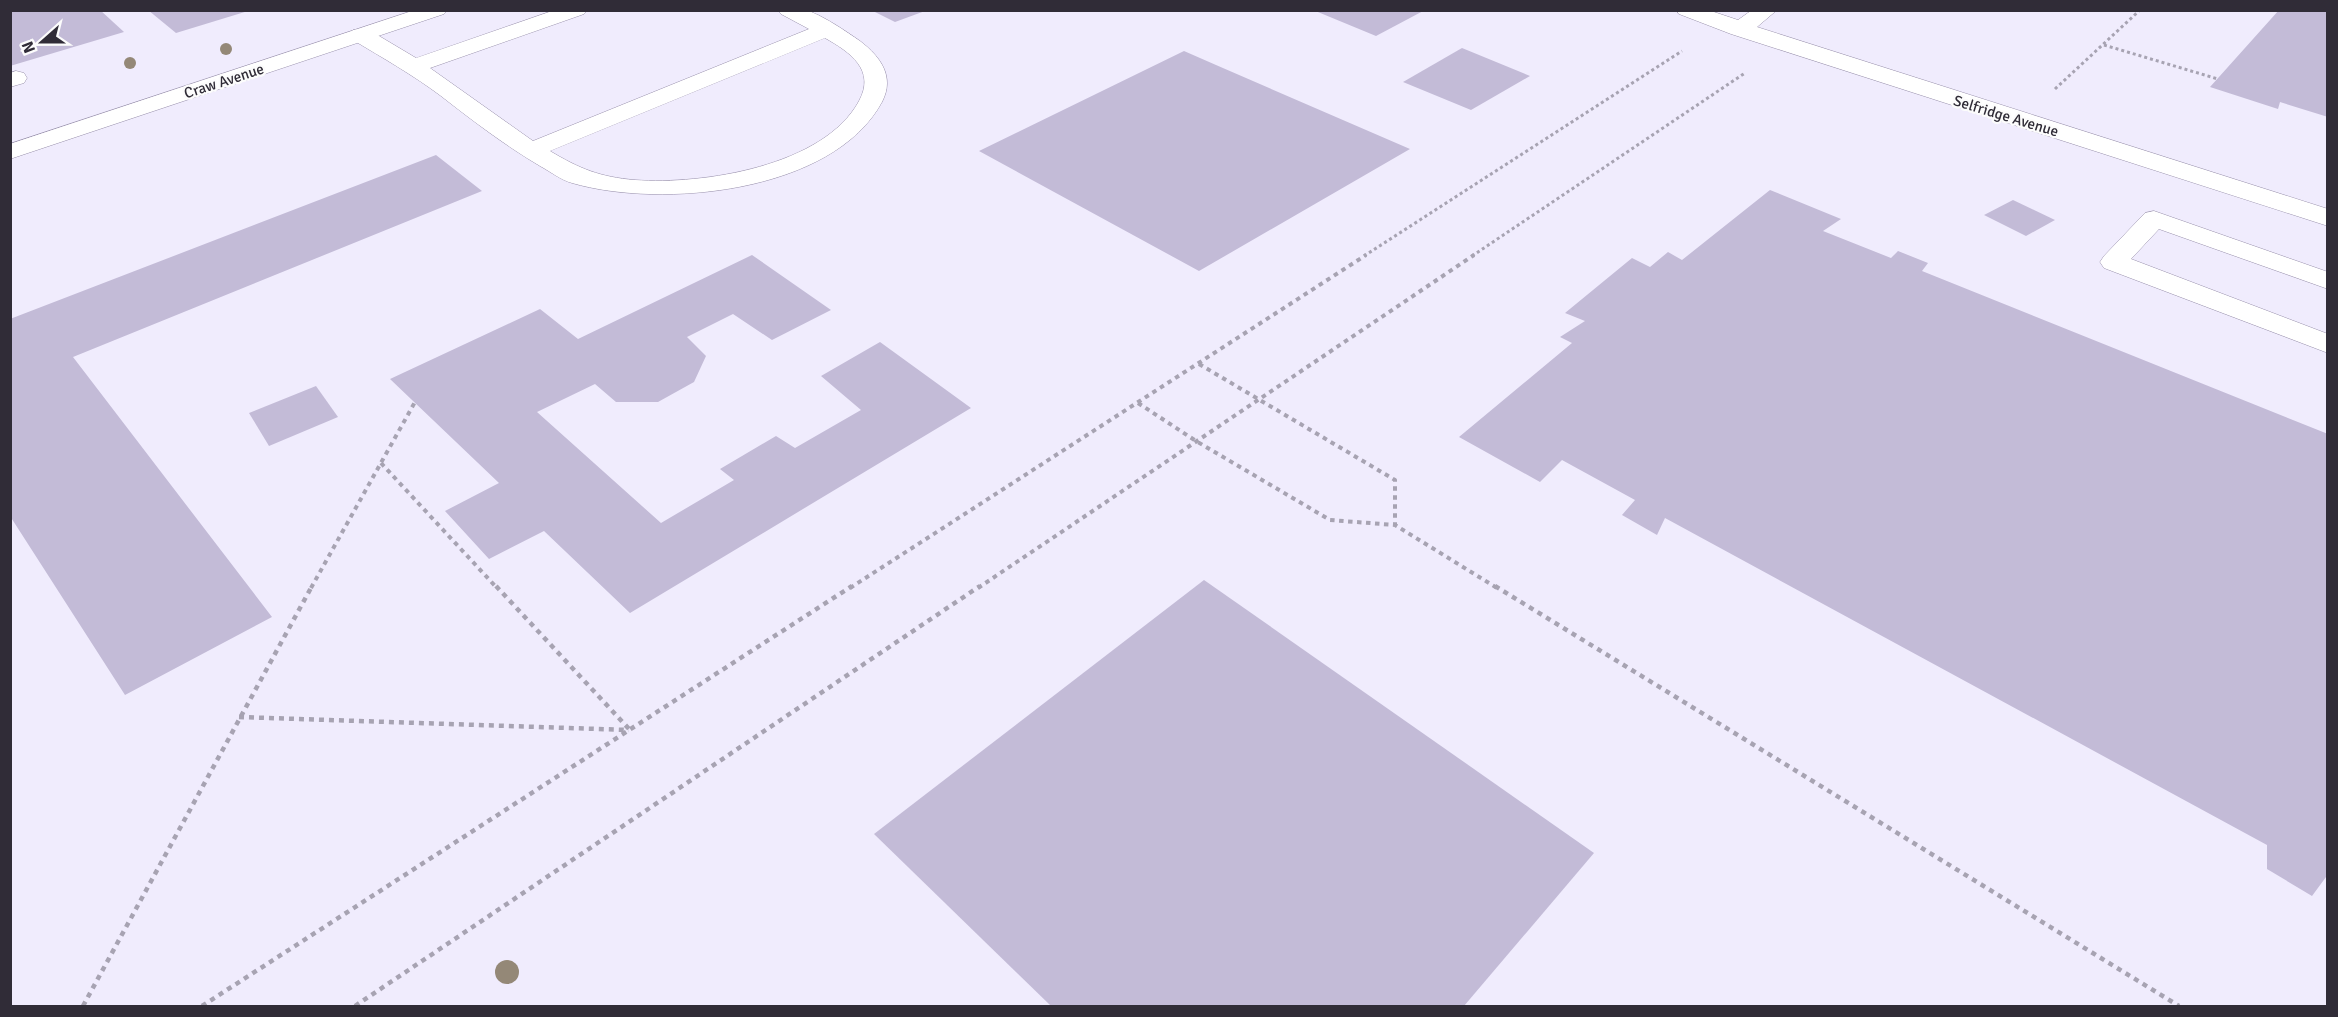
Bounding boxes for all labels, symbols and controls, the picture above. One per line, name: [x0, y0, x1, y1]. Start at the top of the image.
north arrow: [12, 12, 72, 72]
text: N: [18, 38, 40, 56]
street label: Craw Avenue: [182, 60, 266, 102]
street label: Selfridge Avenue: [1951, 91, 2061, 141]

